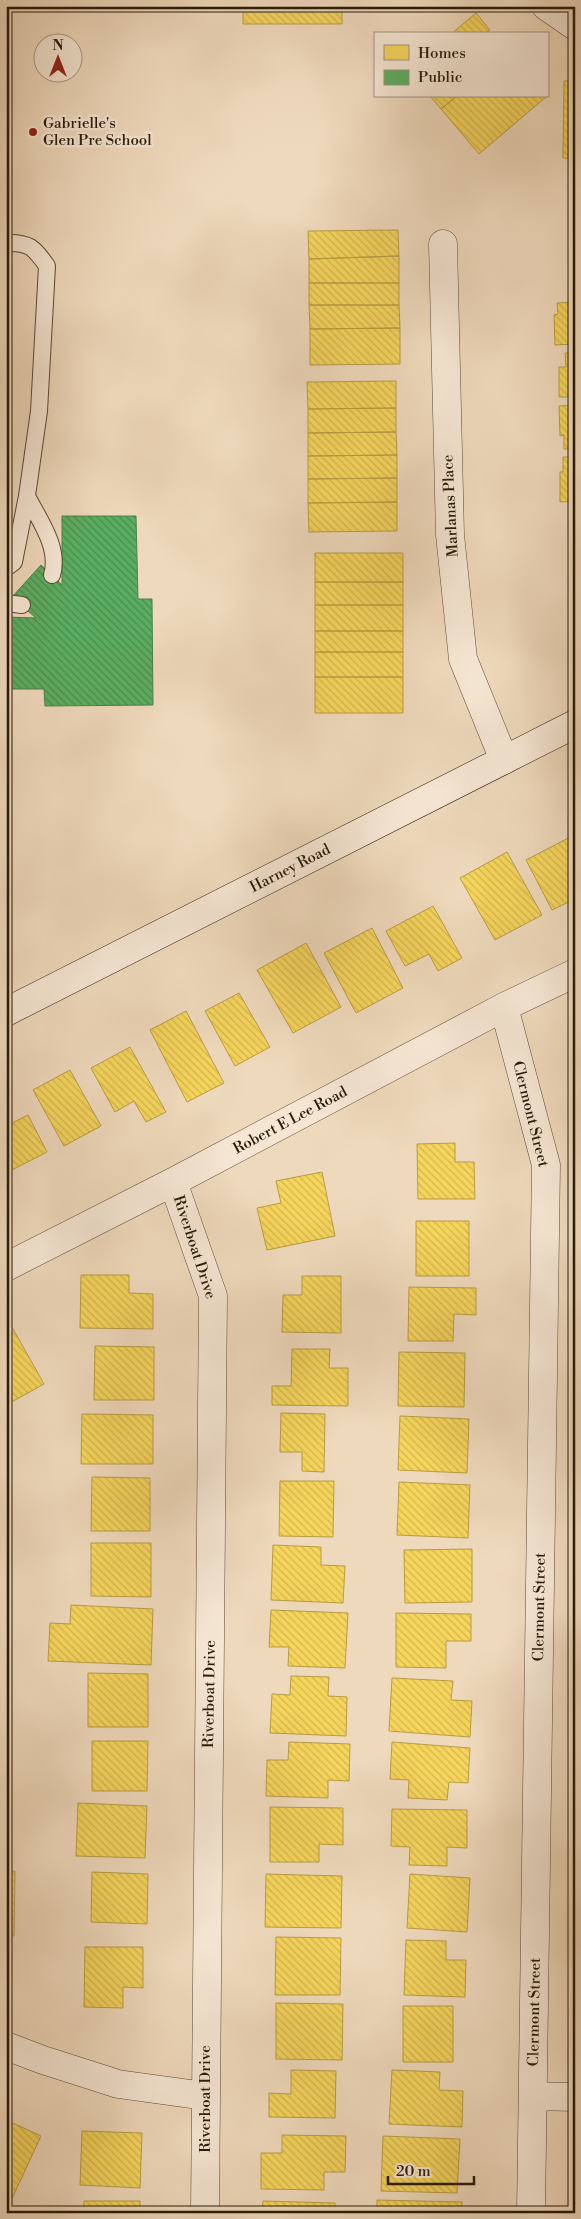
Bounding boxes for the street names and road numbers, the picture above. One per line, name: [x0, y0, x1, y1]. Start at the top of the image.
street label: Marlanas Place: [438, 454, 463, 558]
street label: Harney Road: [247, 840, 334, 897]
street label: Clermont Street: [508, 1059, 553, 1170]
street label: Robert E Lee Road: [230, 1082, 351, 1159]
street label: Riverboat Drive: [169, 1193, 220, 1301]
street label: Clermont Street: [529, 1552, 550, 1662]
street label: Riverboat Drive: [199, 1640, 220, 1748]
street label: Clermont Street: [524, 1957, 545, 2067]
street label: Riverboat Drive: [196, 2045, 215, 2153]

